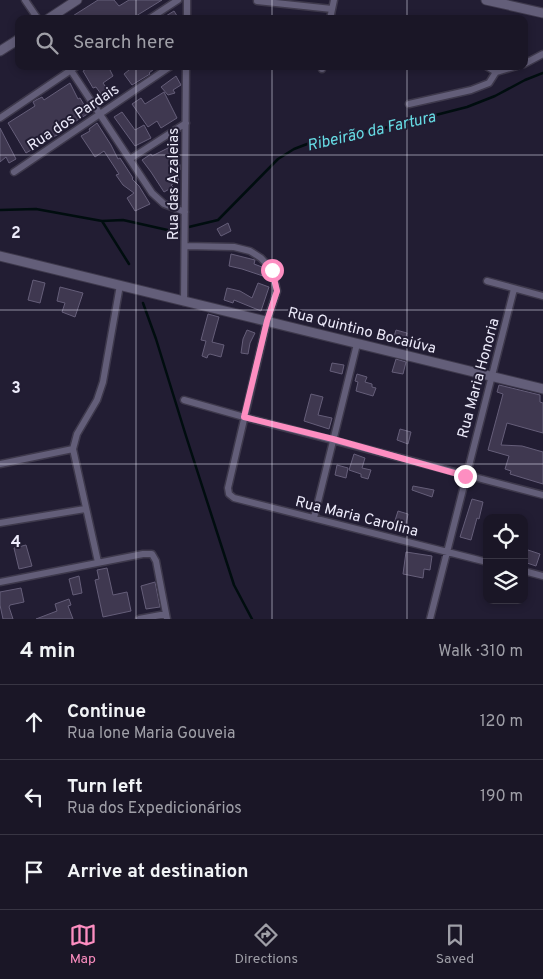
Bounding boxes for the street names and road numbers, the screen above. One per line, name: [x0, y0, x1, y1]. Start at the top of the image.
street label: Rua dos Pardais: [24, 81, 123, 156]
street label: Rua das Azaleias: [165, 128, 184, 240]
street label: Rua Quintino Bocaiúva: [285, 304, 438, 359]
street label: Rua Maria Honoria: [454, 316, 505, 441]
street label: Rua Maria Carolina: [293, 493, 420, 542]

